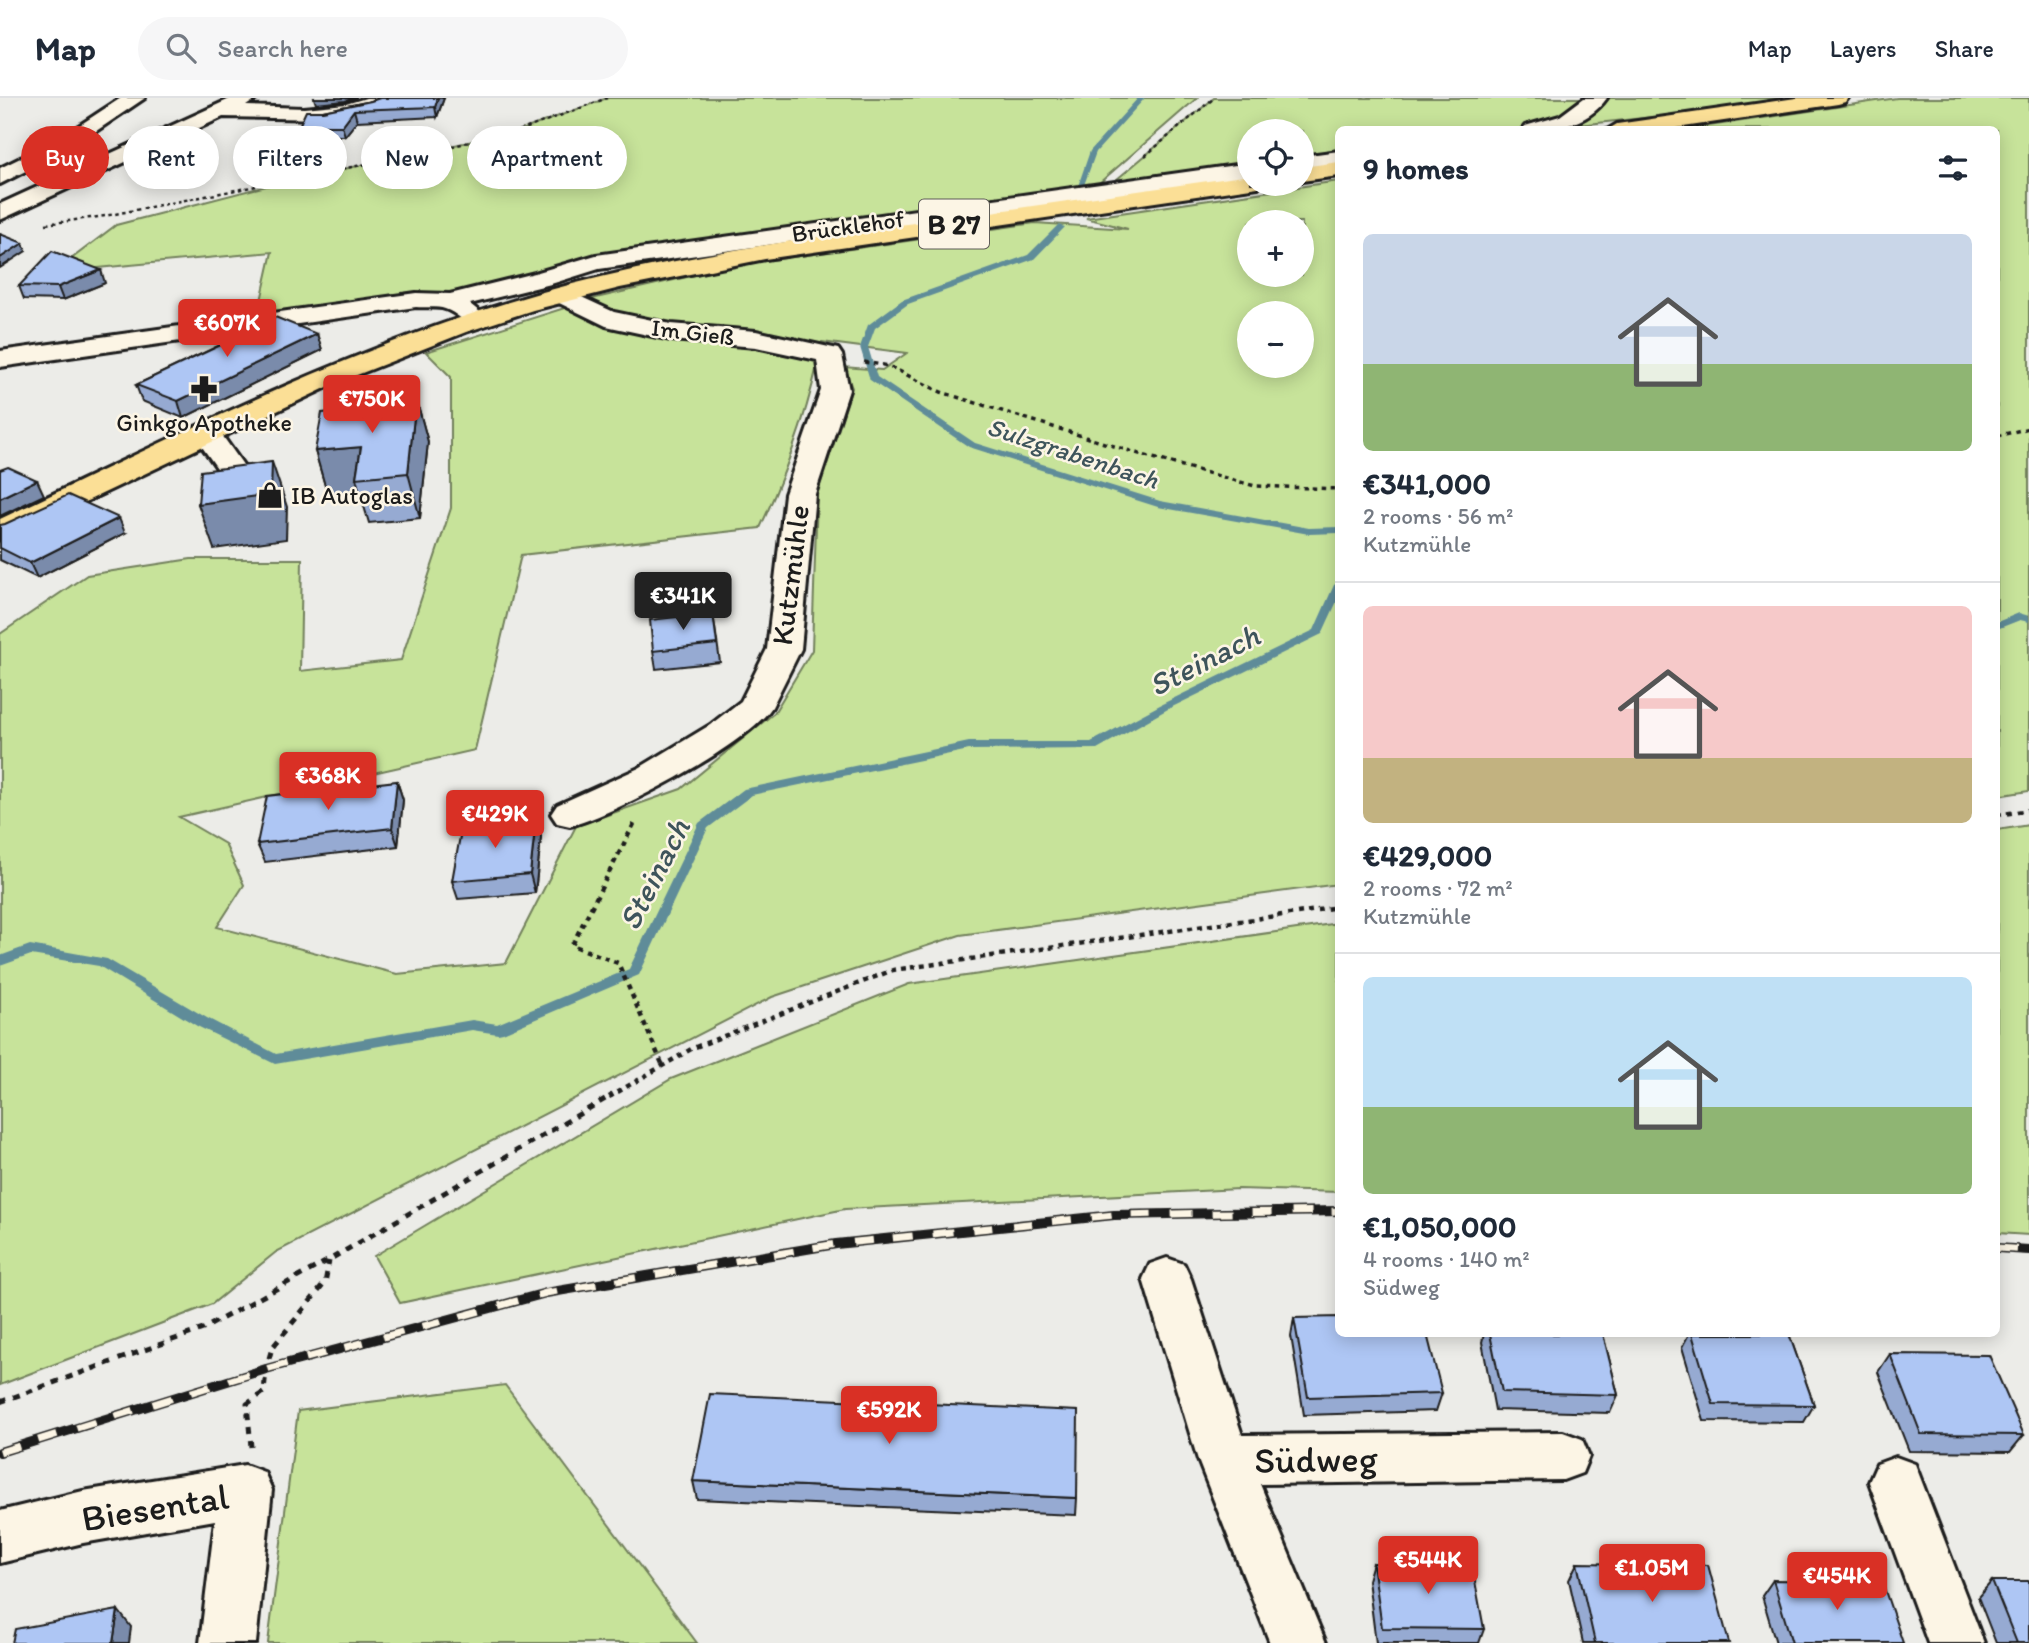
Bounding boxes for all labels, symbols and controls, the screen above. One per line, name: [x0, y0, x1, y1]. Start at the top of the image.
search box: [138, 17, 628, 80]
text: Map: [35, 29, 96, 68]
icon: search: [162, 29, 200, 67]
text: Search here: [218, 32, 348, 64]
text: Map: [1748, 34, 1792, 63]
text: Layers: [1830, 34, 1897, 63]
text: Share: [1935, 34, 1994, 63]
map controls: [1237, 119, 1314, 378]
button: locate: [1237, 119, 1314, 196]
chip: Buy: [21, 126, 109, 189]
chip: Rent: [123, 126, 219, 189]
chip: Filters: [233, 126, 347, 189]
chip: New: [361, 126, 453, 189]
chip: Apartment: [467, 126, 627, 189]
icon: filters: [1934, 149, 1972, 187]
text: 9 homes: [1363, 150, 1469, 187]
road number: B 27: [919, 200, 989, 248]
street label: Brücklehof: [790, 204, 907, 248]
button: +: [1237, 210, 1314, 287]
icon: home: [1605, 279, 1731, 405]
pin: €607K: [178, 300, 276, 359]
button: −: [1237, 301, 1314, 378]
text: €607K: [194, 308, 260, 336]
street label: Im Gieß: [650, 313, 736, 351]
pharmacy icon: Ginkgo Apotheke: [189, 374, 219, 404]
pin: €750K: [323, 376, 421, 435]
text: €750K: [339, 384, 405, 412]
place label: Ginkgo Apotheke: [116, 408, 292, 437]
water label: Sulzgrabenbach: [983, 410, 1163, 496]
text: €341,000: [1363, 465, 1491, 502]
shop icon: IB Autoglas: [255, 480, 285, 510]
place label: IB Autoglas: [291, 481, 413, 510]
text: 2 rooms · 56 m²: [1363, 502, 1514, 530]
street label: Kutzmühle: [763, 503, 817, 647]
text: Kutzmühle: [1363, 530, 1471, 558]
pin: €341K: [634, 573, 732, 632]
text: €341K: [651, 581, 715, 609]
water label: Steinach: [1142, 616, 1266, 704]
icon: home: [1605, 651, 1731, 777]
pin: €368K: [279, 752, 377, 812]
text: €368K: [295, 761, 361, 789]
pin: €429K: [446, 790, 544, 850]
text: €429K: [462, 799, 528, 827]
water label: Steinach: [610, 812, 698, 936]
text: €429,000: [1363, 837, 1492, 874]
text: 2 rooms · 72 m²: [1363, 874, 1513, 902]
text: Kutzmühle: [1363, 902, 1471, 930]
icon: home: [1605, 1022, 1731, 1148]
text: €1,050,000: [1363, 1208, 1516, 1245]
text: 4 rooms · 140 m²: [1363, 1245, 1530, 1273]
text: Südweg: [1363, 1273, 1440, 1301]
pin: €592K: [840, 1386, 938, 1446]
text: €592K: [857, 1395, 921, 1423]
street label: Südweg: [1254, 1436, 1378, 1482]
street label: Biesental: [78, 1474, 232, 1540]
pin: €544K: [1379, 1536, 1477, 1596]
pin: €1.05M: [1595, 1544, 1709, 1604]
text: €544K: [1394, 1545, 1462, 1573]
pin: €454K: [1788, 1552, 1886, 1612]
text: €1.05M: [1615, 1553, 1689, 1581]
text: €454K: [1803, 1561, 1871, 1589]

